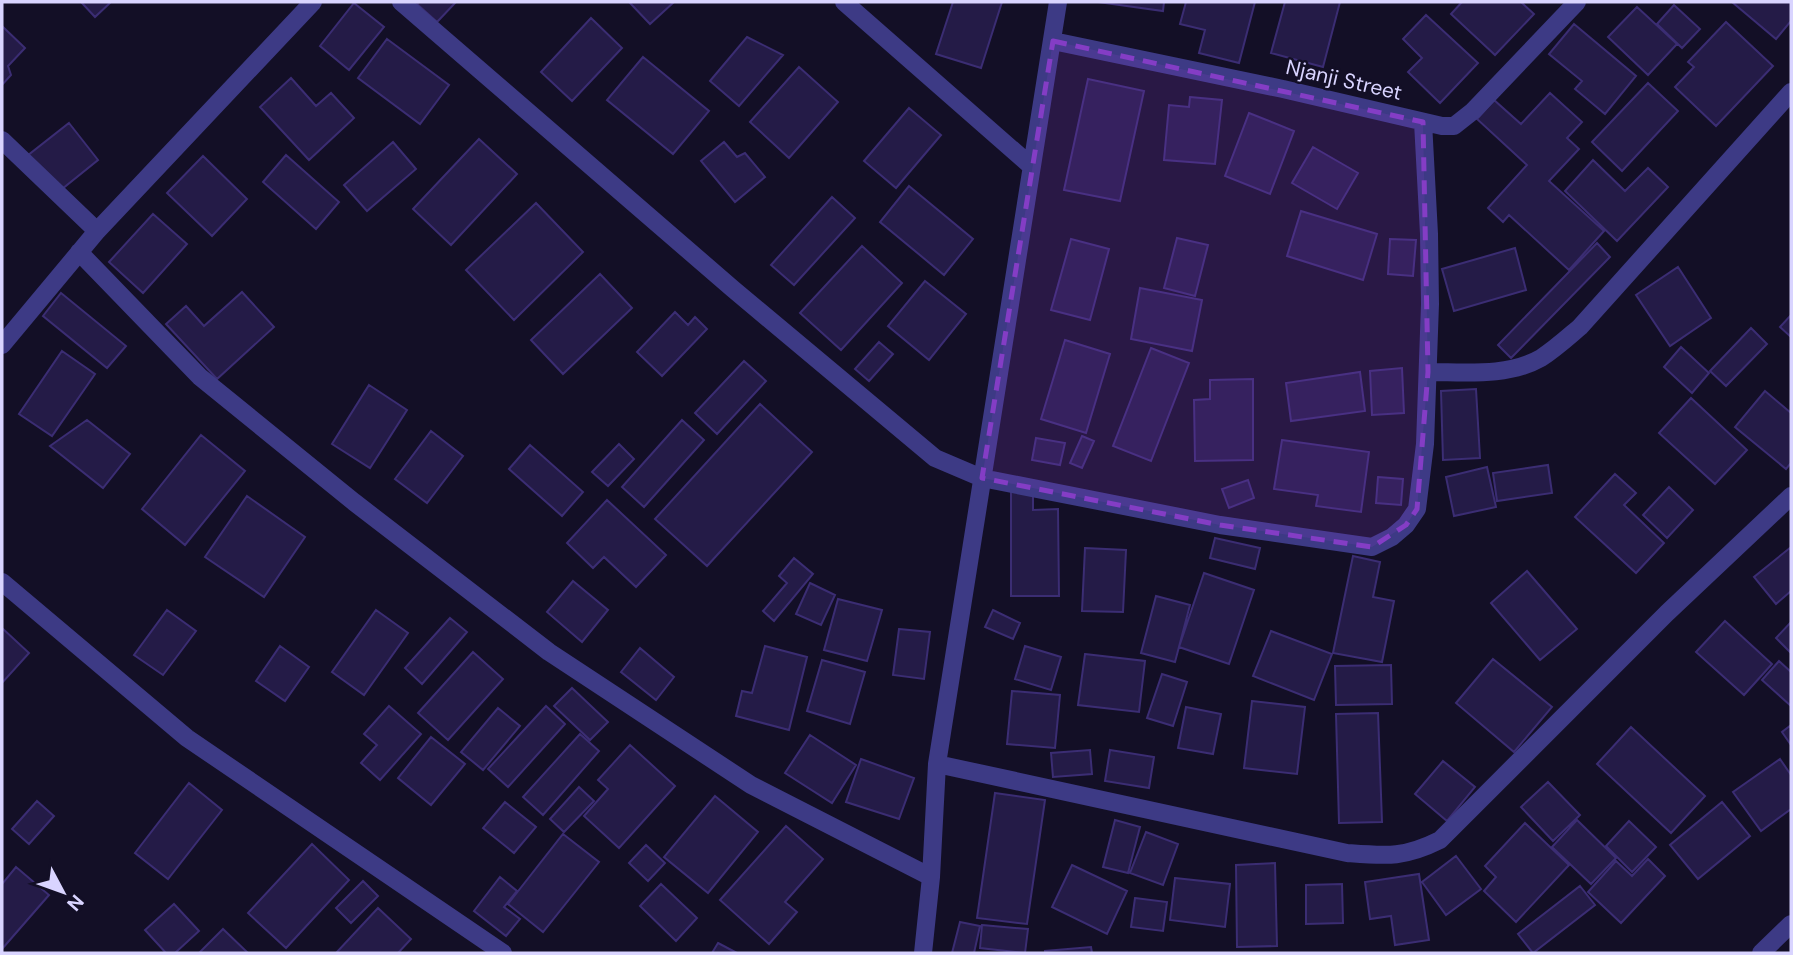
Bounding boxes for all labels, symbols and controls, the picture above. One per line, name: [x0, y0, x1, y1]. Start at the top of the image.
street label: Njanji Street: [1283, 53, 1405, 107]
north arrow: [28, 857, 98, 927]
text: N: [61, 889, 89, 916]

